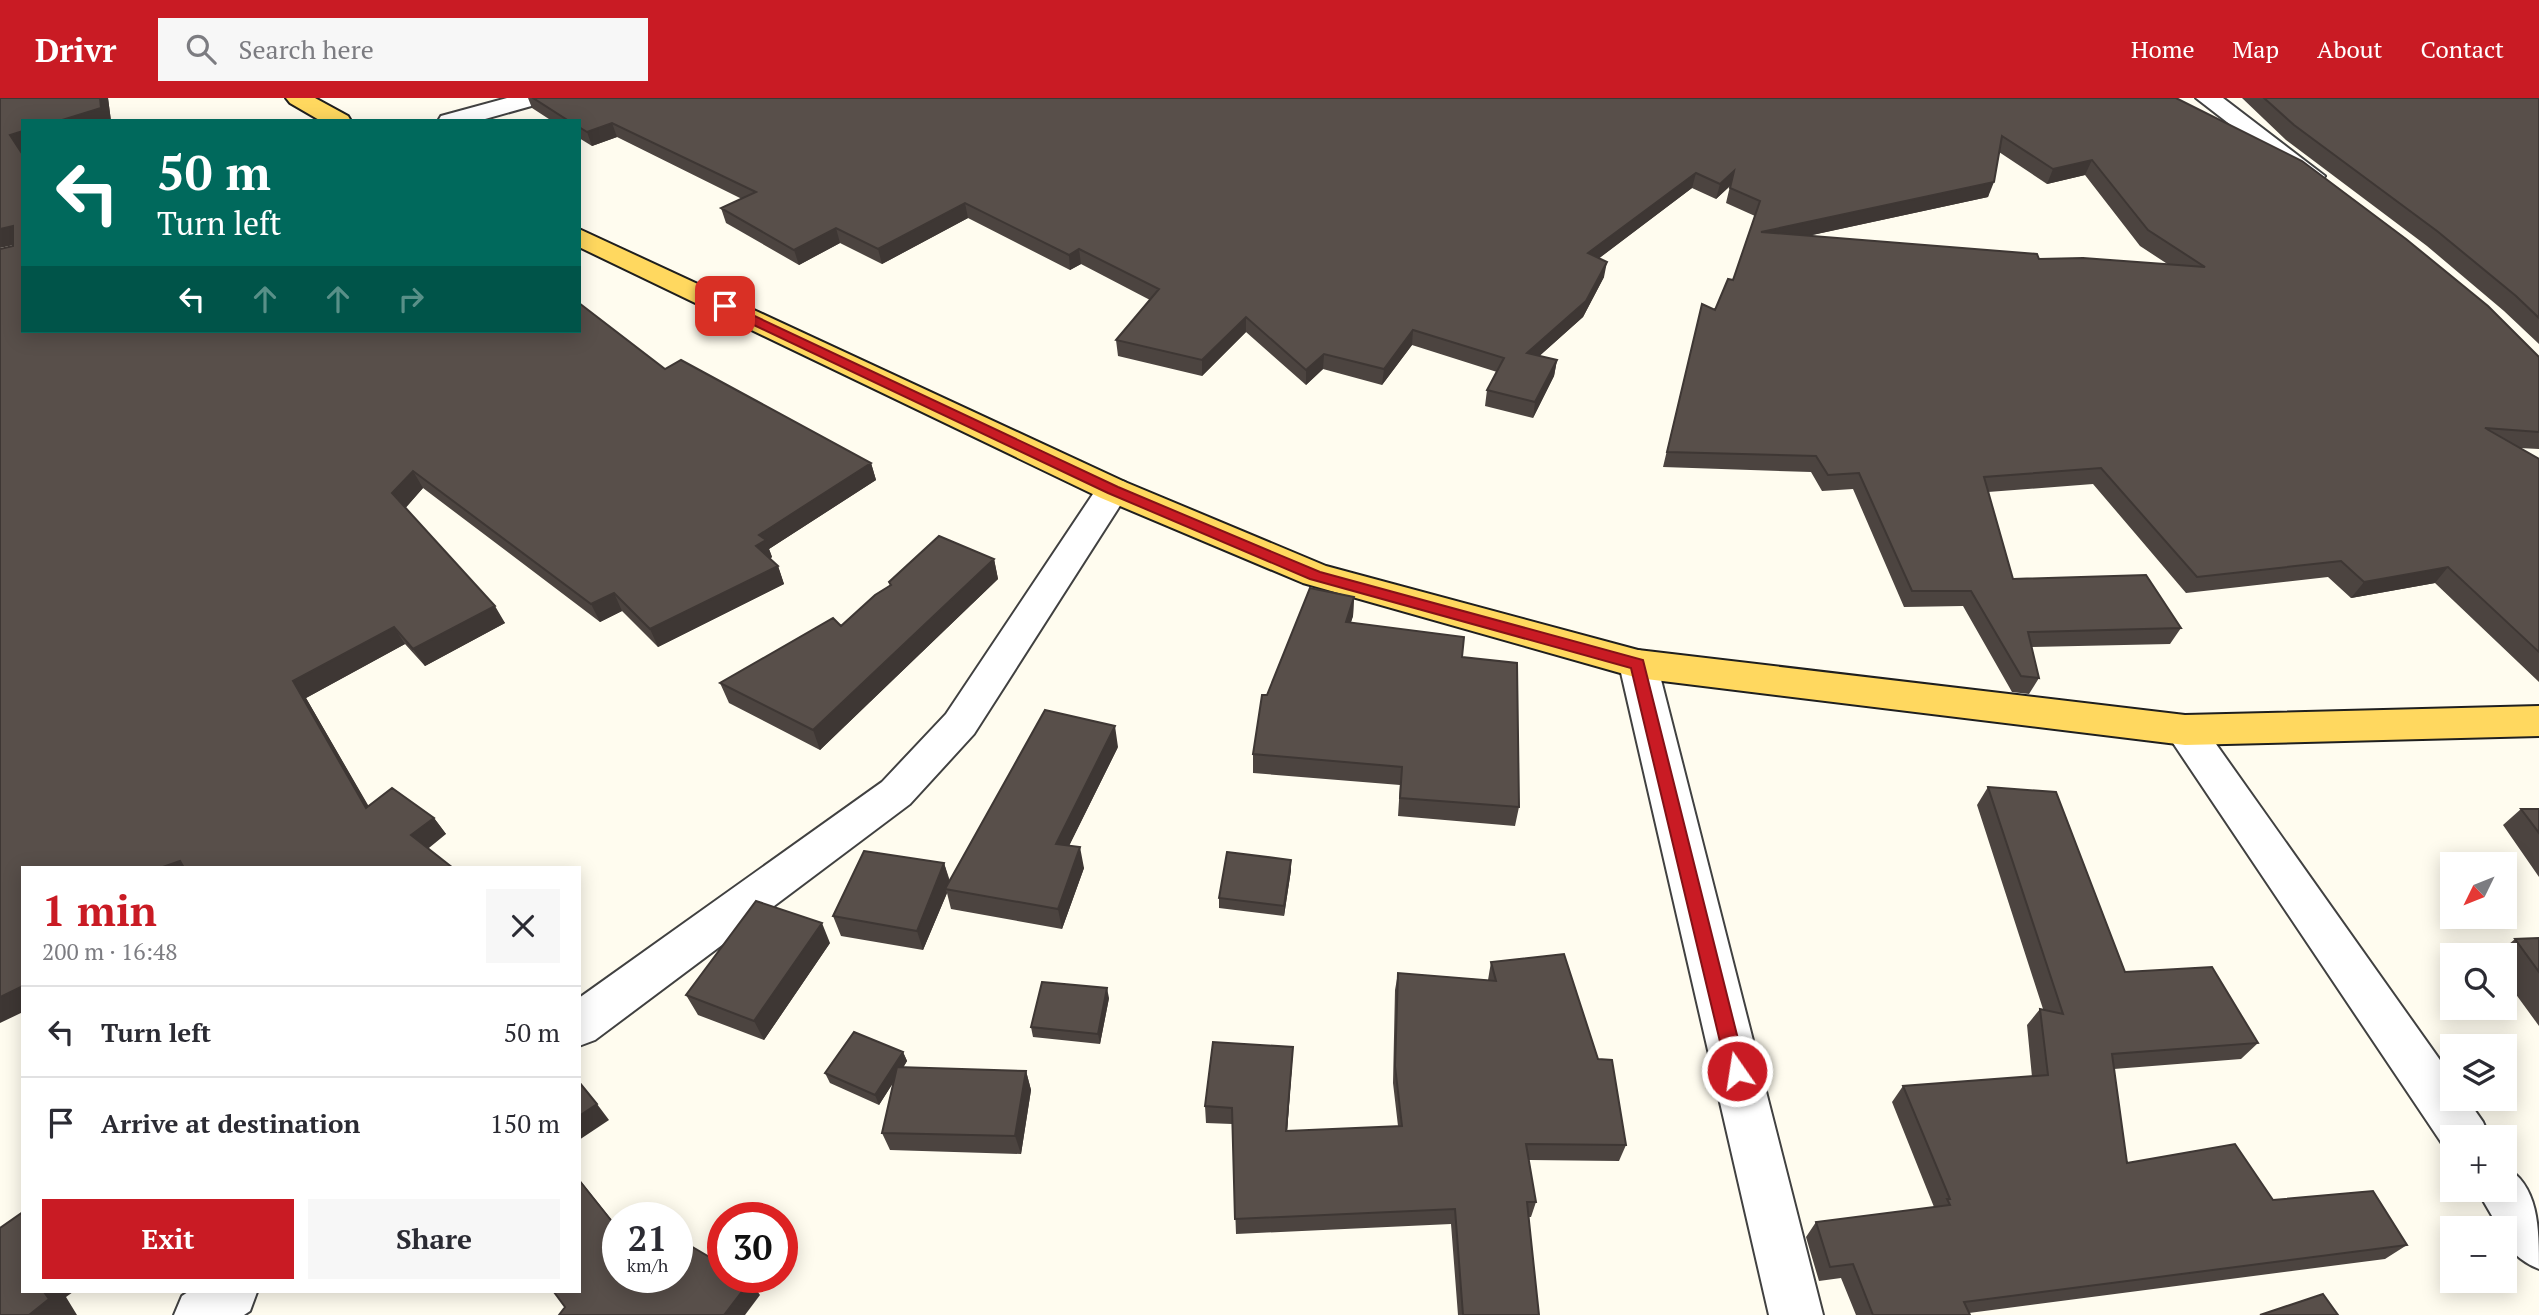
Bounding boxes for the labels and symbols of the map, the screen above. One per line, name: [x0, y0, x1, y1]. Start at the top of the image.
pin: [695, 276, 755, 336]
north arrow: [2440, 852, 2516, 929]
position arrow: [1700, 1034, 1774, 1108]
speed limit sign: 30: [707, 1202, 798, 1293]

